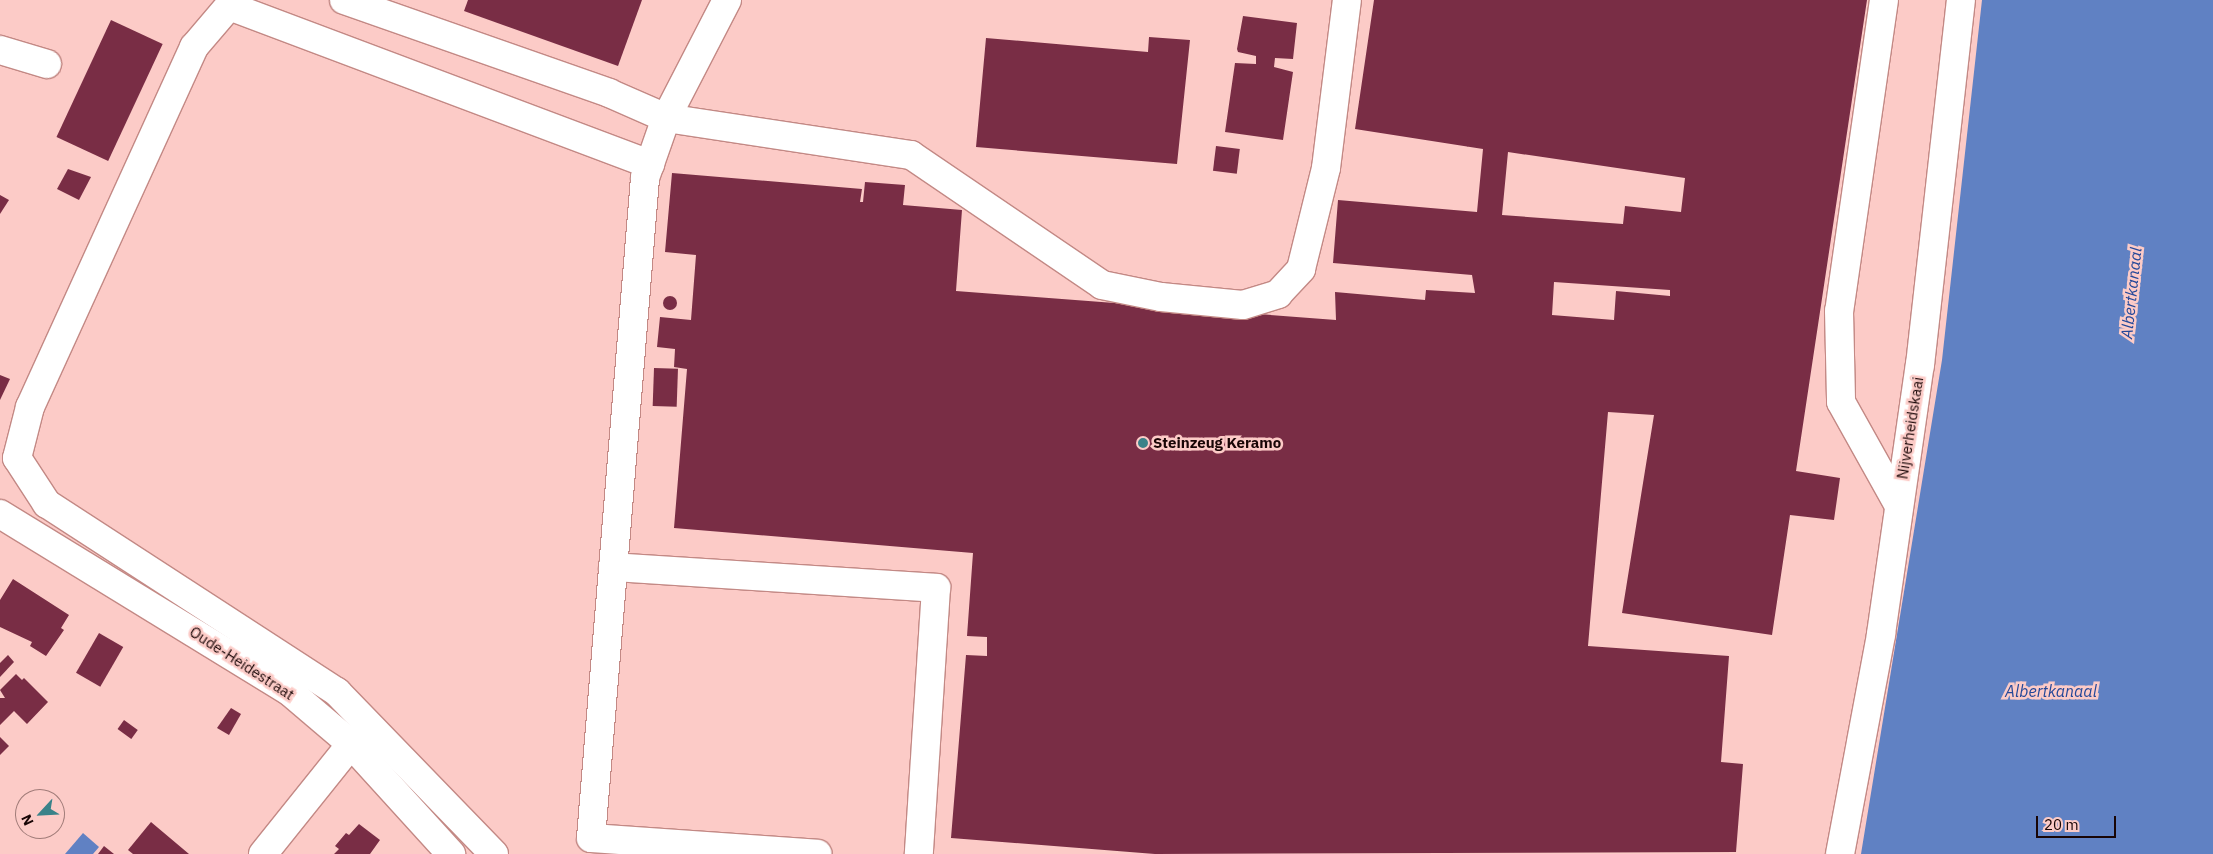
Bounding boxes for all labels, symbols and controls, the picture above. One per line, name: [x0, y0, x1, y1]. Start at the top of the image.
water label: Albertkanaal: [2117, 246, 2145, 340]
street label: Nijverheidskaai: [1893, 376, 1927, 480]
place label: Steinzeug Keramo: [1153, 434, 1281, 452]
marker: Steinzeug Keramo: [1137, 437, 1149, 449]
street label: Oude-Heidestraat: [186, 623, 298, 703]
water label: Albertkanaal: [2005, 681, 2097, 701]
north arrow: [15, 789, 65, 839]
scale bar: [2038, 806, 2118, 838]
text: N: [17, 812, 38, 828]
text: 20 m: [2044, 815, 2079, 834]

